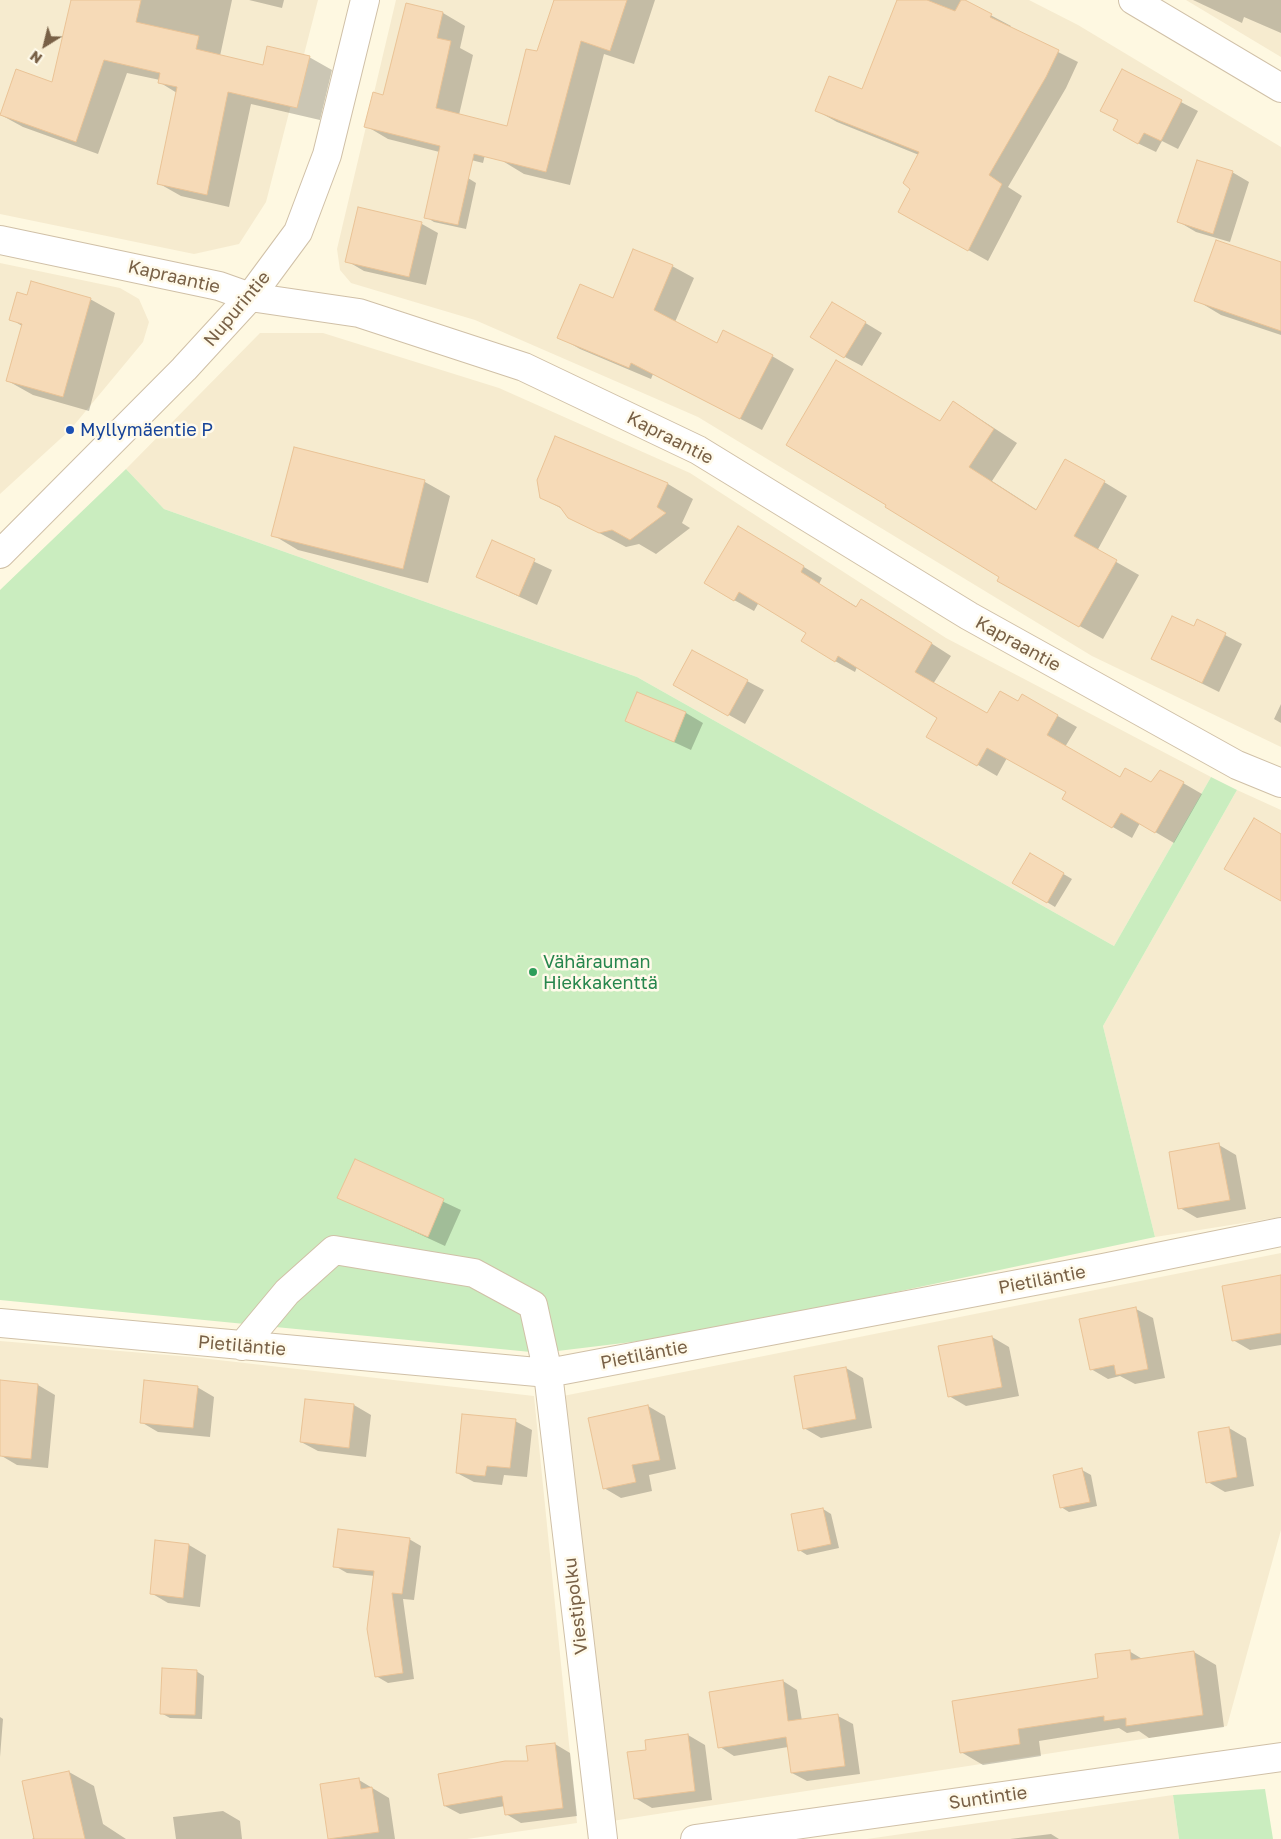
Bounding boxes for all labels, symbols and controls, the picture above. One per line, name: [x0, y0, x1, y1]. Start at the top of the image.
north arrow: [20, 20, 70, 70]
text: N: [27, 48, 45, 68]
street label: Kapraantie: [126, 256, 222, 298]
street label: Nupurintie: [199, 267, 275, 351]
street label: Kapraantie: [623, 407, 717, 469]
place label: Myllymäentie P: [80, 419, 213, 441]
marker: Myllymäentie P: [64, 424, 76, 436]
street label: Kapraantie: [972, 612, 1064, 676]
place label: Vähärauman Hiekkakenttä: [543, 951, 658, 994]
marker: Vähärauman Hiekkakenttä: [527, 966, 539, 978]
street label: Pietiläntie: [997, 1261, 1087, 1299]
street label: Pietiläntie: [197, 1331, 287, 1361]
street label: Pietiläntie: [599, 1336, 689, 1374]
street label: Viestipolku: [559, 1556, 593, 1656]
street label: Suntintie: [948, 1782, 1028, 1814]

